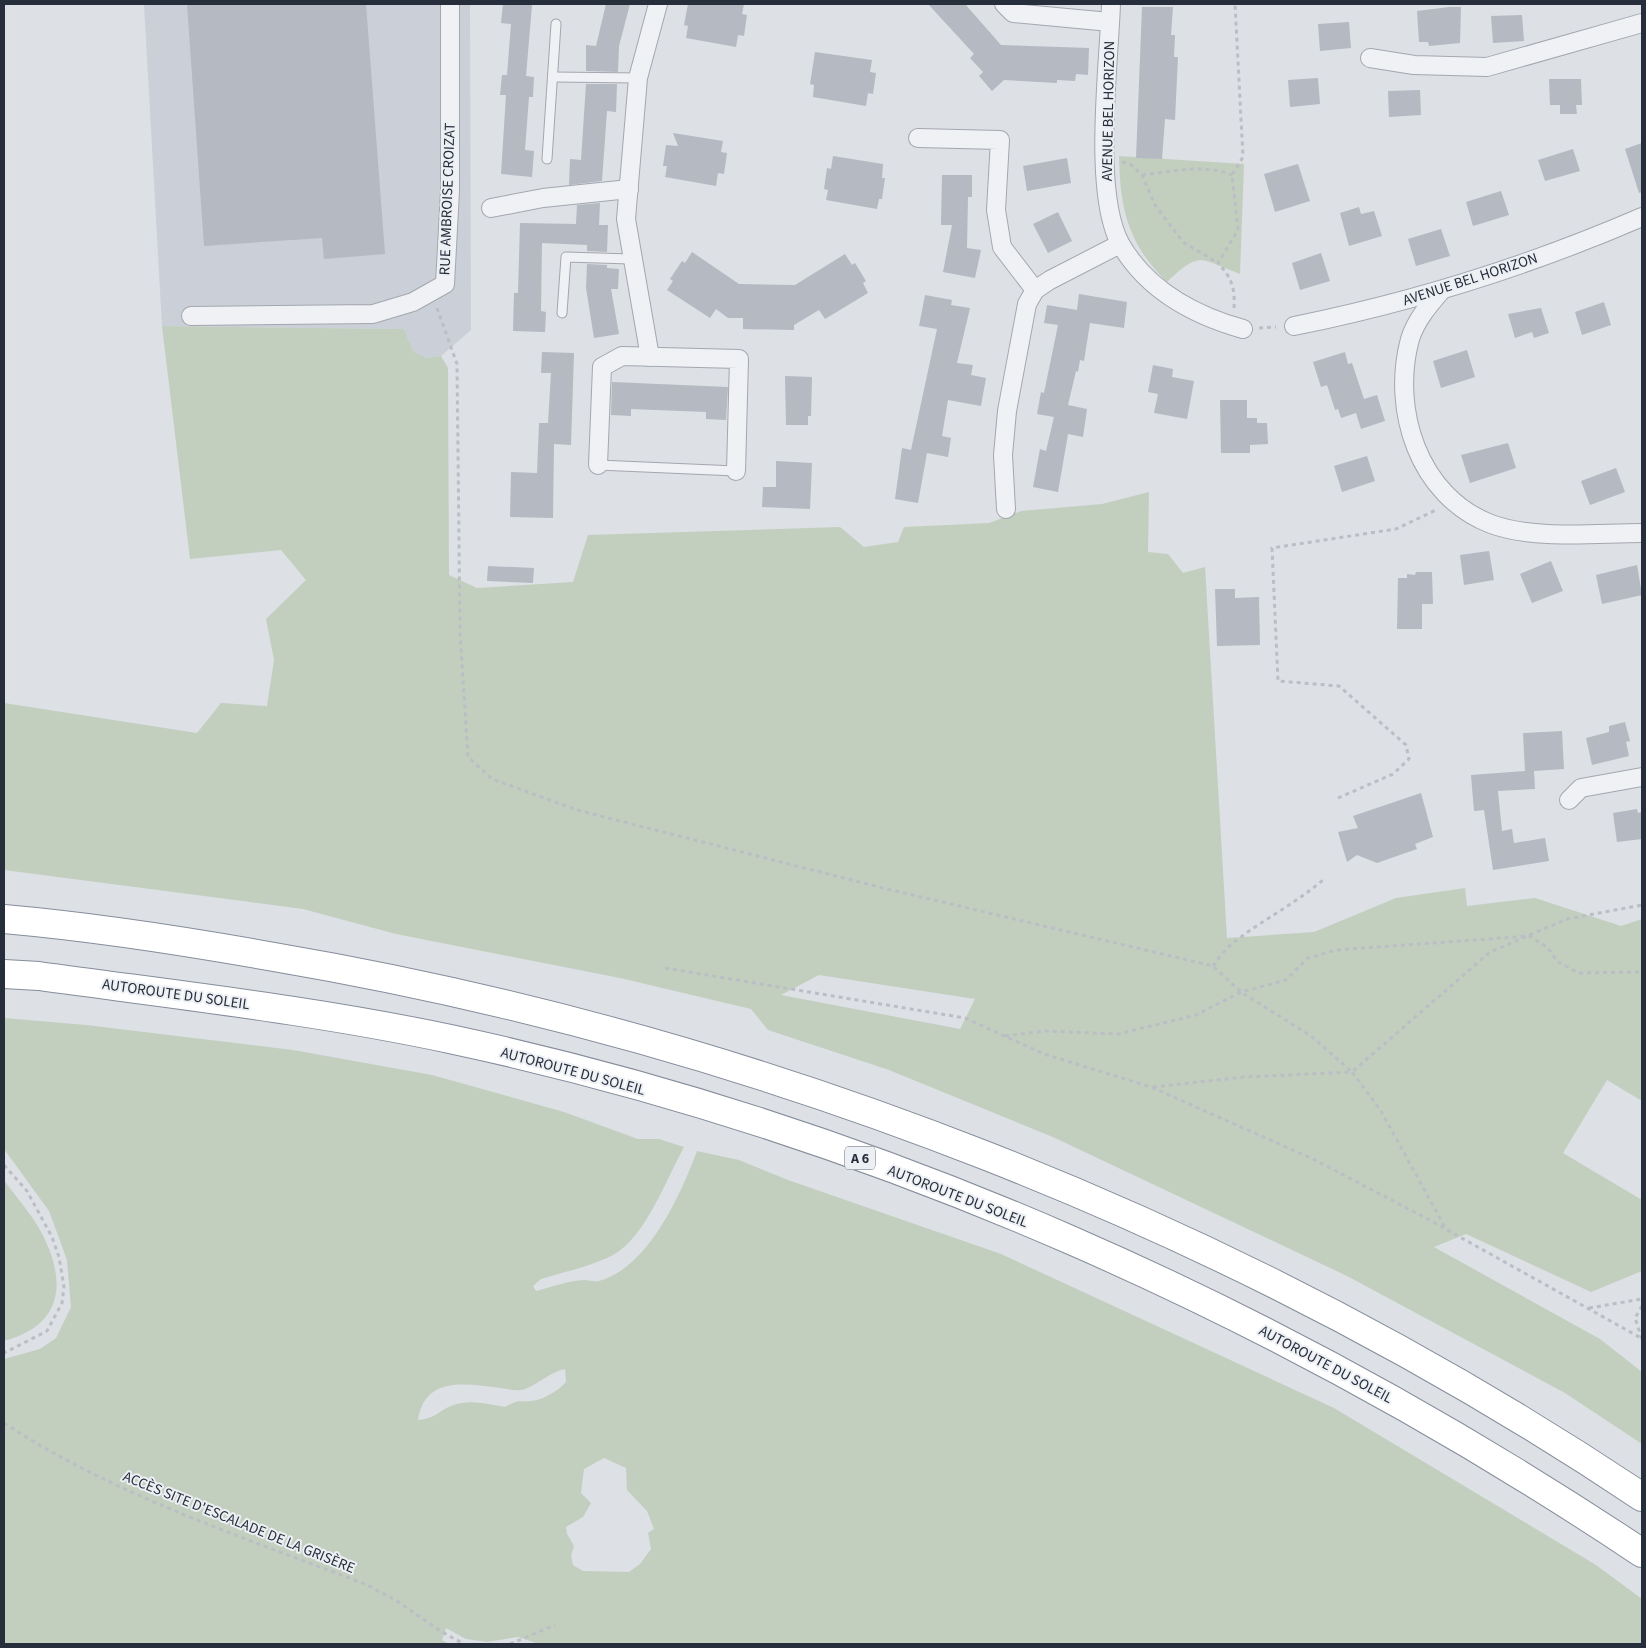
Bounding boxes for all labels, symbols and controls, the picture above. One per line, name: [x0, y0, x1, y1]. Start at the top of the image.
street label: AVENUE BEL HORIZON: [1097, 41, 1120, 181]
street label: RUE AMBROISE CROIZAT: [434, 122, 461, 276]
street label: AVENUE BEL HORIZON: [1400, 248, 1540, 311]
street label: AUTOROUTE DU SOLEIL: [101, 974, 251, 1015]
street label: AUTOROUTE DU SOLEIL: [498, 1042, 647, 1101]
road number: A 6: [845, 1146, 875, 1170]
street label: AUTOROUTE DU SOLEIL: [885, 1160, 1031, 1233]
street label: AUTOROUTE DU SOLEIL: [1255, 1320, 1396, 1409]
street label: ACCÈS SITE D'ESCALADE DE LA GRISÈRE: [120, 1466, 358, 1579]

